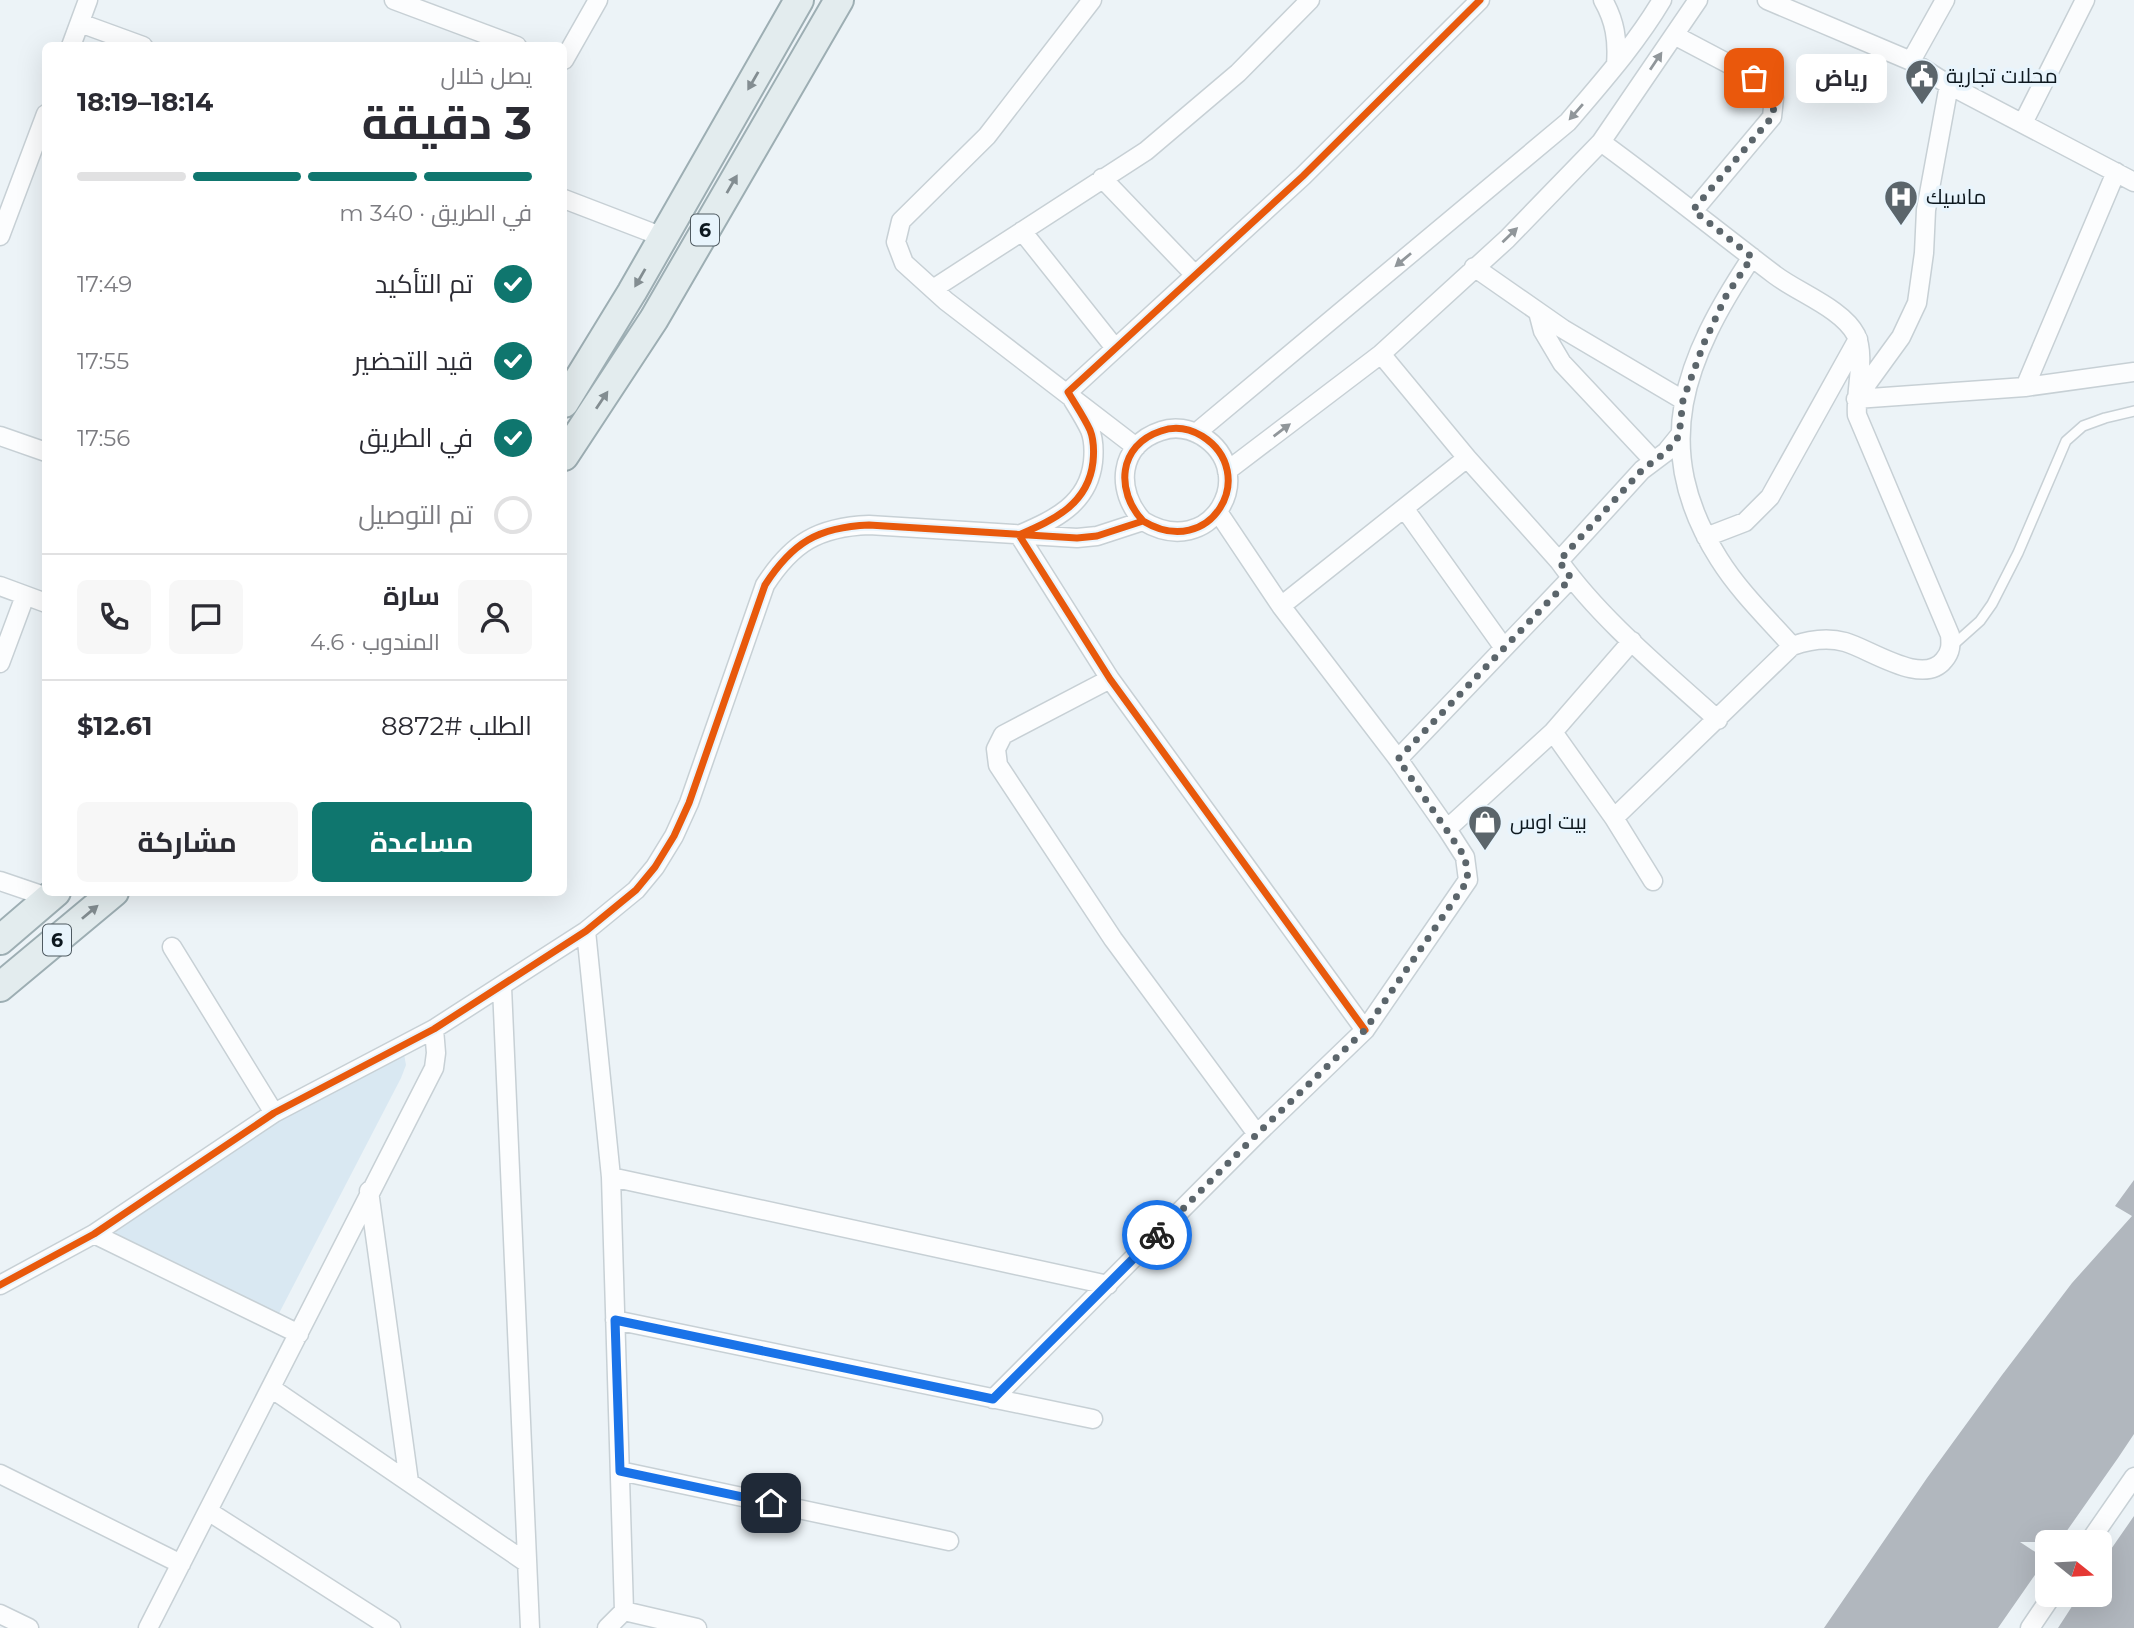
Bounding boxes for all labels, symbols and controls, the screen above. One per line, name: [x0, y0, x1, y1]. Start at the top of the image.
pin: [1724, 48, 1784, 108]
one-way arrow: [1649, 52, 1663, 70]
callout: رياض: [1796, 54, 1887, 102]
public building icon: محلات تجارية: [1903, 57, 1941, 106]
icon: bag: [1735, 59, 1773, 97]
text: يصل خلال: [441, 62, 532, 90]
place label: محلات تجارية: [1946, 63, 2058, 88]
text: رياض: [1815, 64, 1868, 92]
one-way arrow: [747, 71, 759, 90]
text: 18:14–18:19: [77, 86, 213, 118]
text: 3 دقيقة: [362, 94, 532, 151]
one-way arrow: [1569, 104, 1584, 121]
one-way arrow: [726, 174, 738, 194]
hospital icon: ماسيك: [1882, 178, 1920, 227]
place label: ماسيك: [1926, 184, 1986, 209]
text: في الطريق · 340 m: [339, 199, 532, 227]
road number: 6: [691, 214, 719, 246]
one-way arrow: [1502, 226, 1519, 243]
one-way arrow: [1395, 252, 1412, 267]
icon: check: [494, 265, 532, 303]
text: تم التأكيد: [375, 268, 473, 300]
one-way arrow: [634, 268, 646, 288]
text: 17:49: [77, 270, 132, 298]
icon: check: [494, 342, 532, 380]
text: قيد التحضير: [354, 345, 473, 377]
text: 17:55: [77, 347, 129, 375]
one-way arrow: [595, 391, 609, 409]
icon: check: [494, 419, 532, 457]
text: في الطريق: [359, 422, 473, 454]
one-way arrow: [1272, 422, 1290, 437]
text: 17:56: [77, 424, 130, 452]
text: تم التوصيل: [358, 499, 473, 531]
button: phone: [77, 580, 151, 654]
button: chat: [169, 580, 243, 654]
text: سارة: [383, 580, 440, 612]
button: person: [458, 580, 532, 654]
text: المندوب · 4.6: [310, 628, 440, 656]
text: $12.61: [77, 710, 152, 742]
text: الطلب #8872: [381, 710, 532, 742]
button: مشاركة: [77, 802, 298, 882]
button: مساعدة: [312, 802, 532, 882]
shop icon: بيت اوس: [1466, 803, 1504, 852]
place label: بيت اوس: [1510, 809, 1587, 835]
one-way arrow: [81, 905, 99, 920]
road number: 6: [43, 924, 71, 956]
courier: [1122, 1200, 1192, 1270]
icon: bike: [1138, 1216, 1176, 1254]
pin: [741, 1473, 801, 1533]
icon: home: [752, 1484, 790, 1522]
north arrow: [2035, 1530, 2112, 1606]
map controls: [2035, 1530, 2112, 1607]

